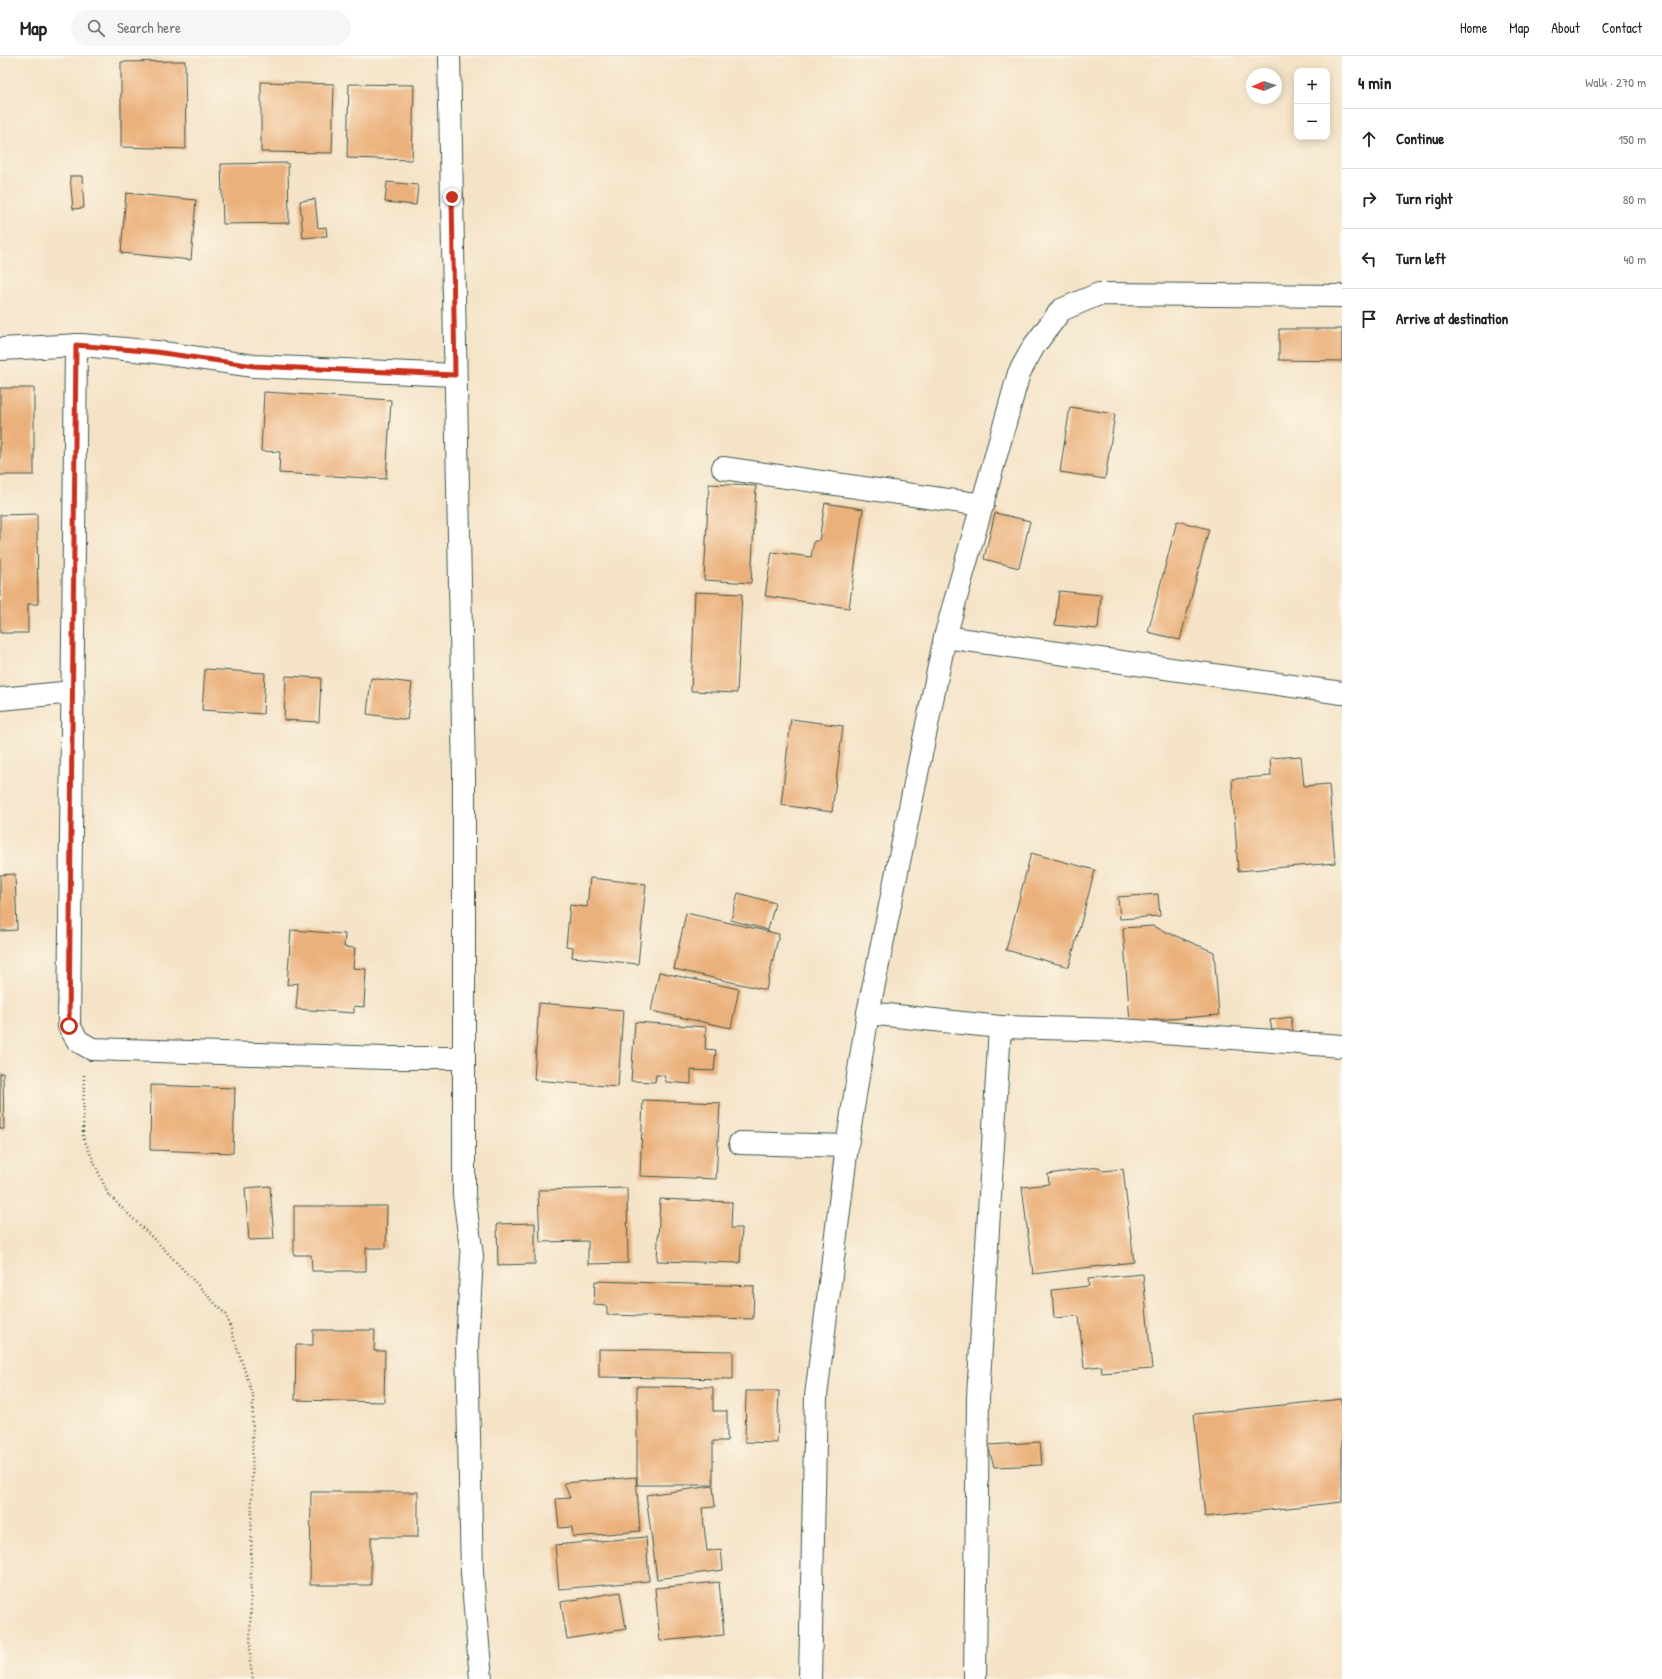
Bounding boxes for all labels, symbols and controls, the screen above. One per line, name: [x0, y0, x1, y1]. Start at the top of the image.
search box: [71, 10, 351, 46]
text: Map: [20, 15, 47, 41]
icon: search: [85, 17, 107, 39]
text: Search here: [117, 17, 181, 38]
text: Home: [1460, 18, 1487, 37]
text: Map: [1509, 18, 1529, 37]
text: About: [1551, 18, 1580, 37]
text: Contact: [1602, 18, 1642, 37]
north arrow: [1246, 68, 1282, 104]
map controls: [1294, 68, 1330, 140]
button: +: [1294, 68, 1330, 104]
text: 4 min: [1358, 71, 1391, 94]
text: Walk · 270 m: [1585, 73, 1646, 91]
button: −: [1294, 104, 1330, 140]
icon: ahead: [1358, 128, 1380, 150]
text: Continue: [1396, 128, 1444, 149]
text: 150 m: [1618, 130, 1646, 148]
route end: [443, 188, 461, 206]
icon: right: [1358, 188, 1380, 210]
text: Turn right: [1396, 188, 1452, 209]
text: 80 m: [1623, 190, 1646, 208]
icon: left: [1358, 248, 1380, 270]
text: Turn left: [1396, 248, 1446, 269]
text: 40 m: [1623, 250, 1646, 268]
icon: arrive: [1358, 308, 1380, 330]
text: Arrive at destination: [1396, 308, 1508, 329]
route start: [60, 1017, 78, 1035]

